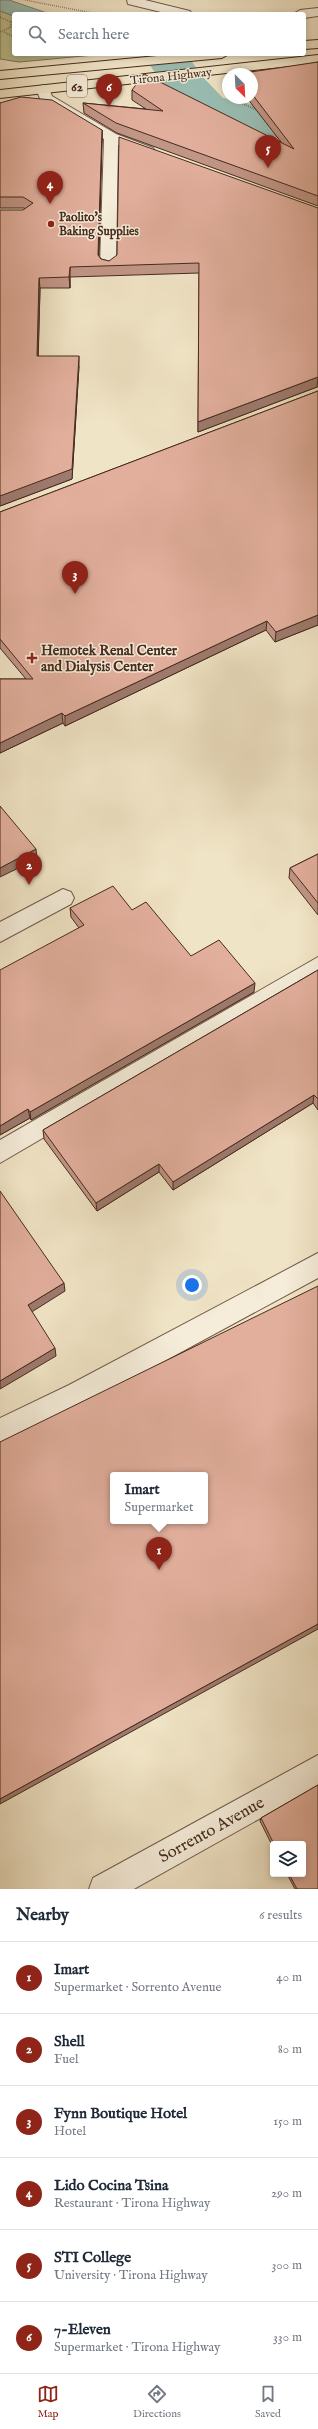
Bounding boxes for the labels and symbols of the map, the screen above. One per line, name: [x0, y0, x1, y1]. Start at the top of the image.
street label: Tirona Highway: [129, 65, 213, 88]
north arrow: [222, 68, 258, 104]
pin: 6: [96, 74, 122, 107]
road number: 62: [67, 75, 87, 97]
pin: 5: [255, 135, 281, 168]
pin: 4: [37, 171, 63, 204]
place label: Paolito's Baking Supplies: [59, 210, 140, 240]
marker: Paolito's Baking Supplies: [46, 219, 56, 229]
pin: 3: [62, 561, 88, 594]
place label: Hemotek Renal Center and Dialysis Center: [41, 642, 178, 676]
marker: Hemotek Renal Center and Dialysis Center: [26, 652, 38, 664]
pin: 2: [16, 852, 42, 885]
your location: [182, 1275, 202, 1295]
pin: 1: [146, 1537, 172, 1570]
street label: Sorrento Avenue: [155, 1792, 268, 1868]

